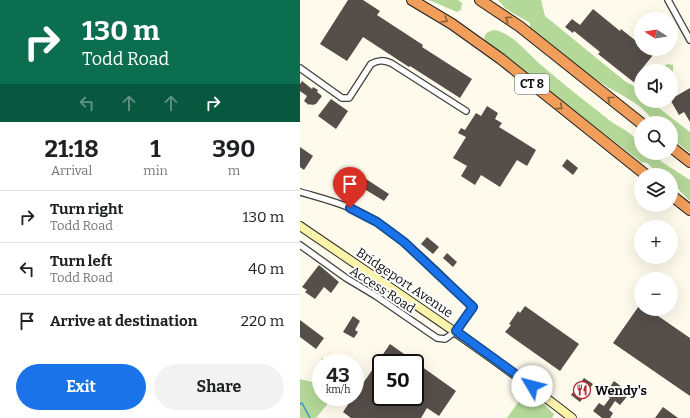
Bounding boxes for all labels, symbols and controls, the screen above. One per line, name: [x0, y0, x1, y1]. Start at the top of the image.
north arrow: [634, 12, 678, 56]
map controls: [634, 12, 678, 316]
text: 130 m: [82, 14, 160, 47]
icon: right: [16, 16, 68, 68]
one-way arrow: [441, 16, 448, 23]
one-way arrow: [505, 16, 512, 24]
text: Todd Road: [82, 48, 169, 70]
button: sound: [634, 64, 678, 108]
road number: CT 8: [515, 74, 549, 94]
icon: left: [76, 92, 98, 114]
icon: ahead: [118, 92, 140, 114]
icon: ahead: [160, 92, 182, 114]
icon: right: [202, 92, 224, 114]
one-way arrow: [608, 97, 615, 104]
one-way arrow: [556, 102, 563, 109]
button: search: [634, 116, 678, 160]
text: 21:18: [44, 135, 99, 163]
text: 1: [150, 135, 161, 163]
text: 390: [212, 135, 256, 163]
text: Arrival: [51, 163, 92, 178]
text: min: [143, 163, 168, 178]
text: m: [228, 163, 240, 178]
pin: [333, 167, 367, 208]
button: layers: [634, 168, 678, 212]
icon: arrive: [339, 173, 361, 195]
text: Turn right: [50, 200, 123, 218]
icon: right: [16, 206, 38, 228]
text: 130 m: [242, 208, 284, 226]
text: Todd Road: [50, 218, 113, 233]
button: +: [634, 220, 678, 264]
street label: Bridgeport Avenue: [353, 244, 456, 320]
text: Turn left: [50, 252, 112, 270]
icon: left: [16, 258, 38, 280]
text: 40 m: [248, 260, 284, 278]
street label: Access Road: [347, 263, 418, 316]
text: Todd Road: [50, 270, 113, 285]
button: −: [634, 272, 678, 316]
icon: arrive: [16, 310, 38, 332]
text: Arrive at destination: [50, 312, 197, 330]
text: 220 m: [241, 312, 284, 330]
speed limit sign: 50: [372, 354, 424, 406]
text: 43: [326, 363, 350, 387]
button: Exit: [16, 364, 146, 410]
button: Share: [154, 364, 284, 410]
position arrow: [511, 365, 553, 407]
restaurant icon: Wendy's: [572, 380, 592, 400]
place label: Wendy's: [595, 383, 647, 398]
text: km/h: [326, 384, 350, 396]

